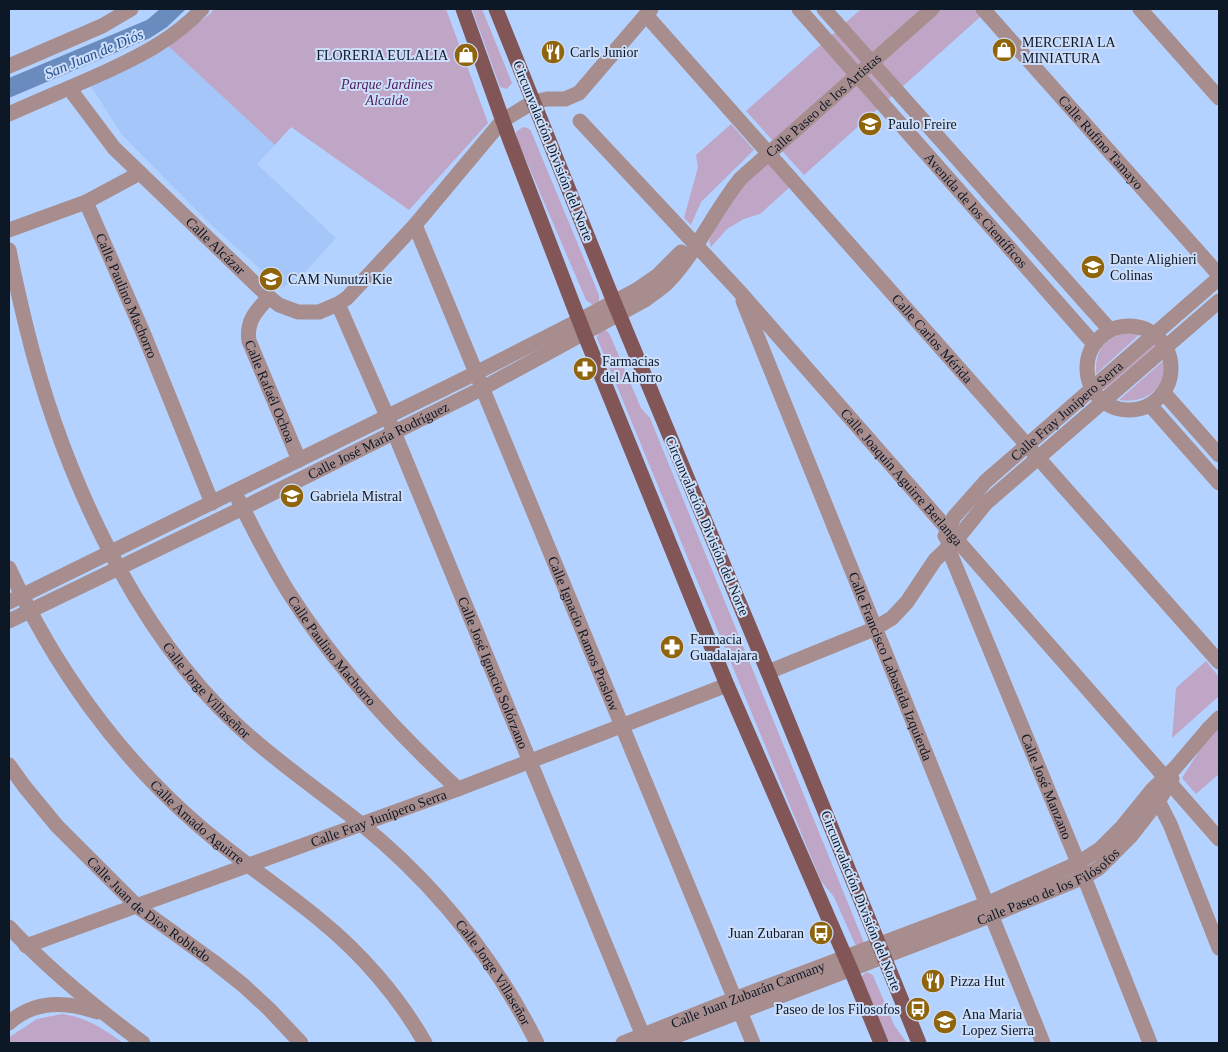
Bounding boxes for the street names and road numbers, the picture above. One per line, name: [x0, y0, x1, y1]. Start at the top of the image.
street label: Calle Paseo de los Artistas: [763, 50, 884, 160]
street label: Circunvalación División del Norte: [510, 59, 596, 243]
street label: Calle Rufino Tamayo: [1056, 92, 1147, 192]
street label: Avenida de los Científicos: [922, 150, 1031, 271]
street label: Calle Alcázar: [183, 214, 248, 278]
street label: Calle Paulino Machorro: [93, 231, 160, 360]
street label: Calle Carlos Mérida: [889, 291, 976, 386]
street label: Calle Rafaél Ochoa: [242, 338, 299, 445]
street label: Calle Fray Junípero Serra: [1007, 358, 1126, 464]
street label: Calle José María Rodríguez: [305, 399, 451, 482]
street label: Calle Joaquín Aguirre Berlanga: [838, 406, 966, 549]
street label: Circunvalación División del Norte: [662, 434, 752, 618]
street label: Calle Ignacio Ramos Praslow: [545, 554, 623, 714]
street label: Calle Francisco Labastida Izquierda: [846, 570, 936, 763]
street label: Calle Paulino Machorro: [285, 593, 379, 709]
street label: Calle José Ignacio Solórzano: [455, 594, 531, 751]
street label: Calle Jorge Villaseñor: [160, 639, 254, 742]
street label: Calle José Manzano: [1018, 731, 1075, 841]
street label: Calle Amado Aguirre: [147, 777, 247, 867]
street label: Calle Fray Junípero Serra: [308, 786, 449, 849]
street label: Circunvalación División del Norte: [818, 809, 904, 993]
street label: Calle Paseo de los Filósofos: [975, 845, 1122, 928]
street label: Calle Juan de Dios Robledo: [84, 853, 214, 965]
street label: Calle Jorge Villaseñor: [453, 917, 534, 1028]
street label: Calle Juan Zubarán Carmany: [669, 958, 827, 1031]

